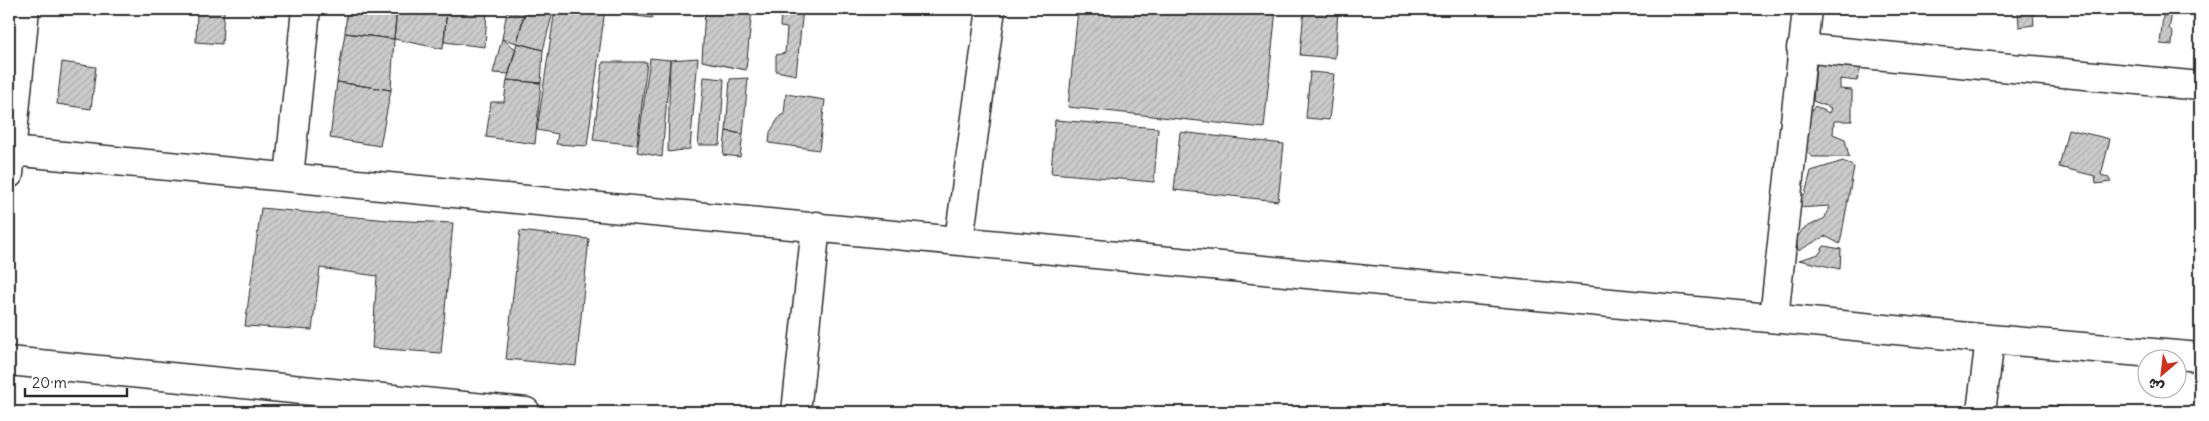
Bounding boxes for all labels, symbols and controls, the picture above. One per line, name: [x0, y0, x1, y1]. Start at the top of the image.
north arrow: [2136, 348, 2186, 398]
scale bar: [25, 366, 128, 398]
text: 20 m: [32, 373, 67, 392]
text: ش: [2145, 374, 2167, 397]

